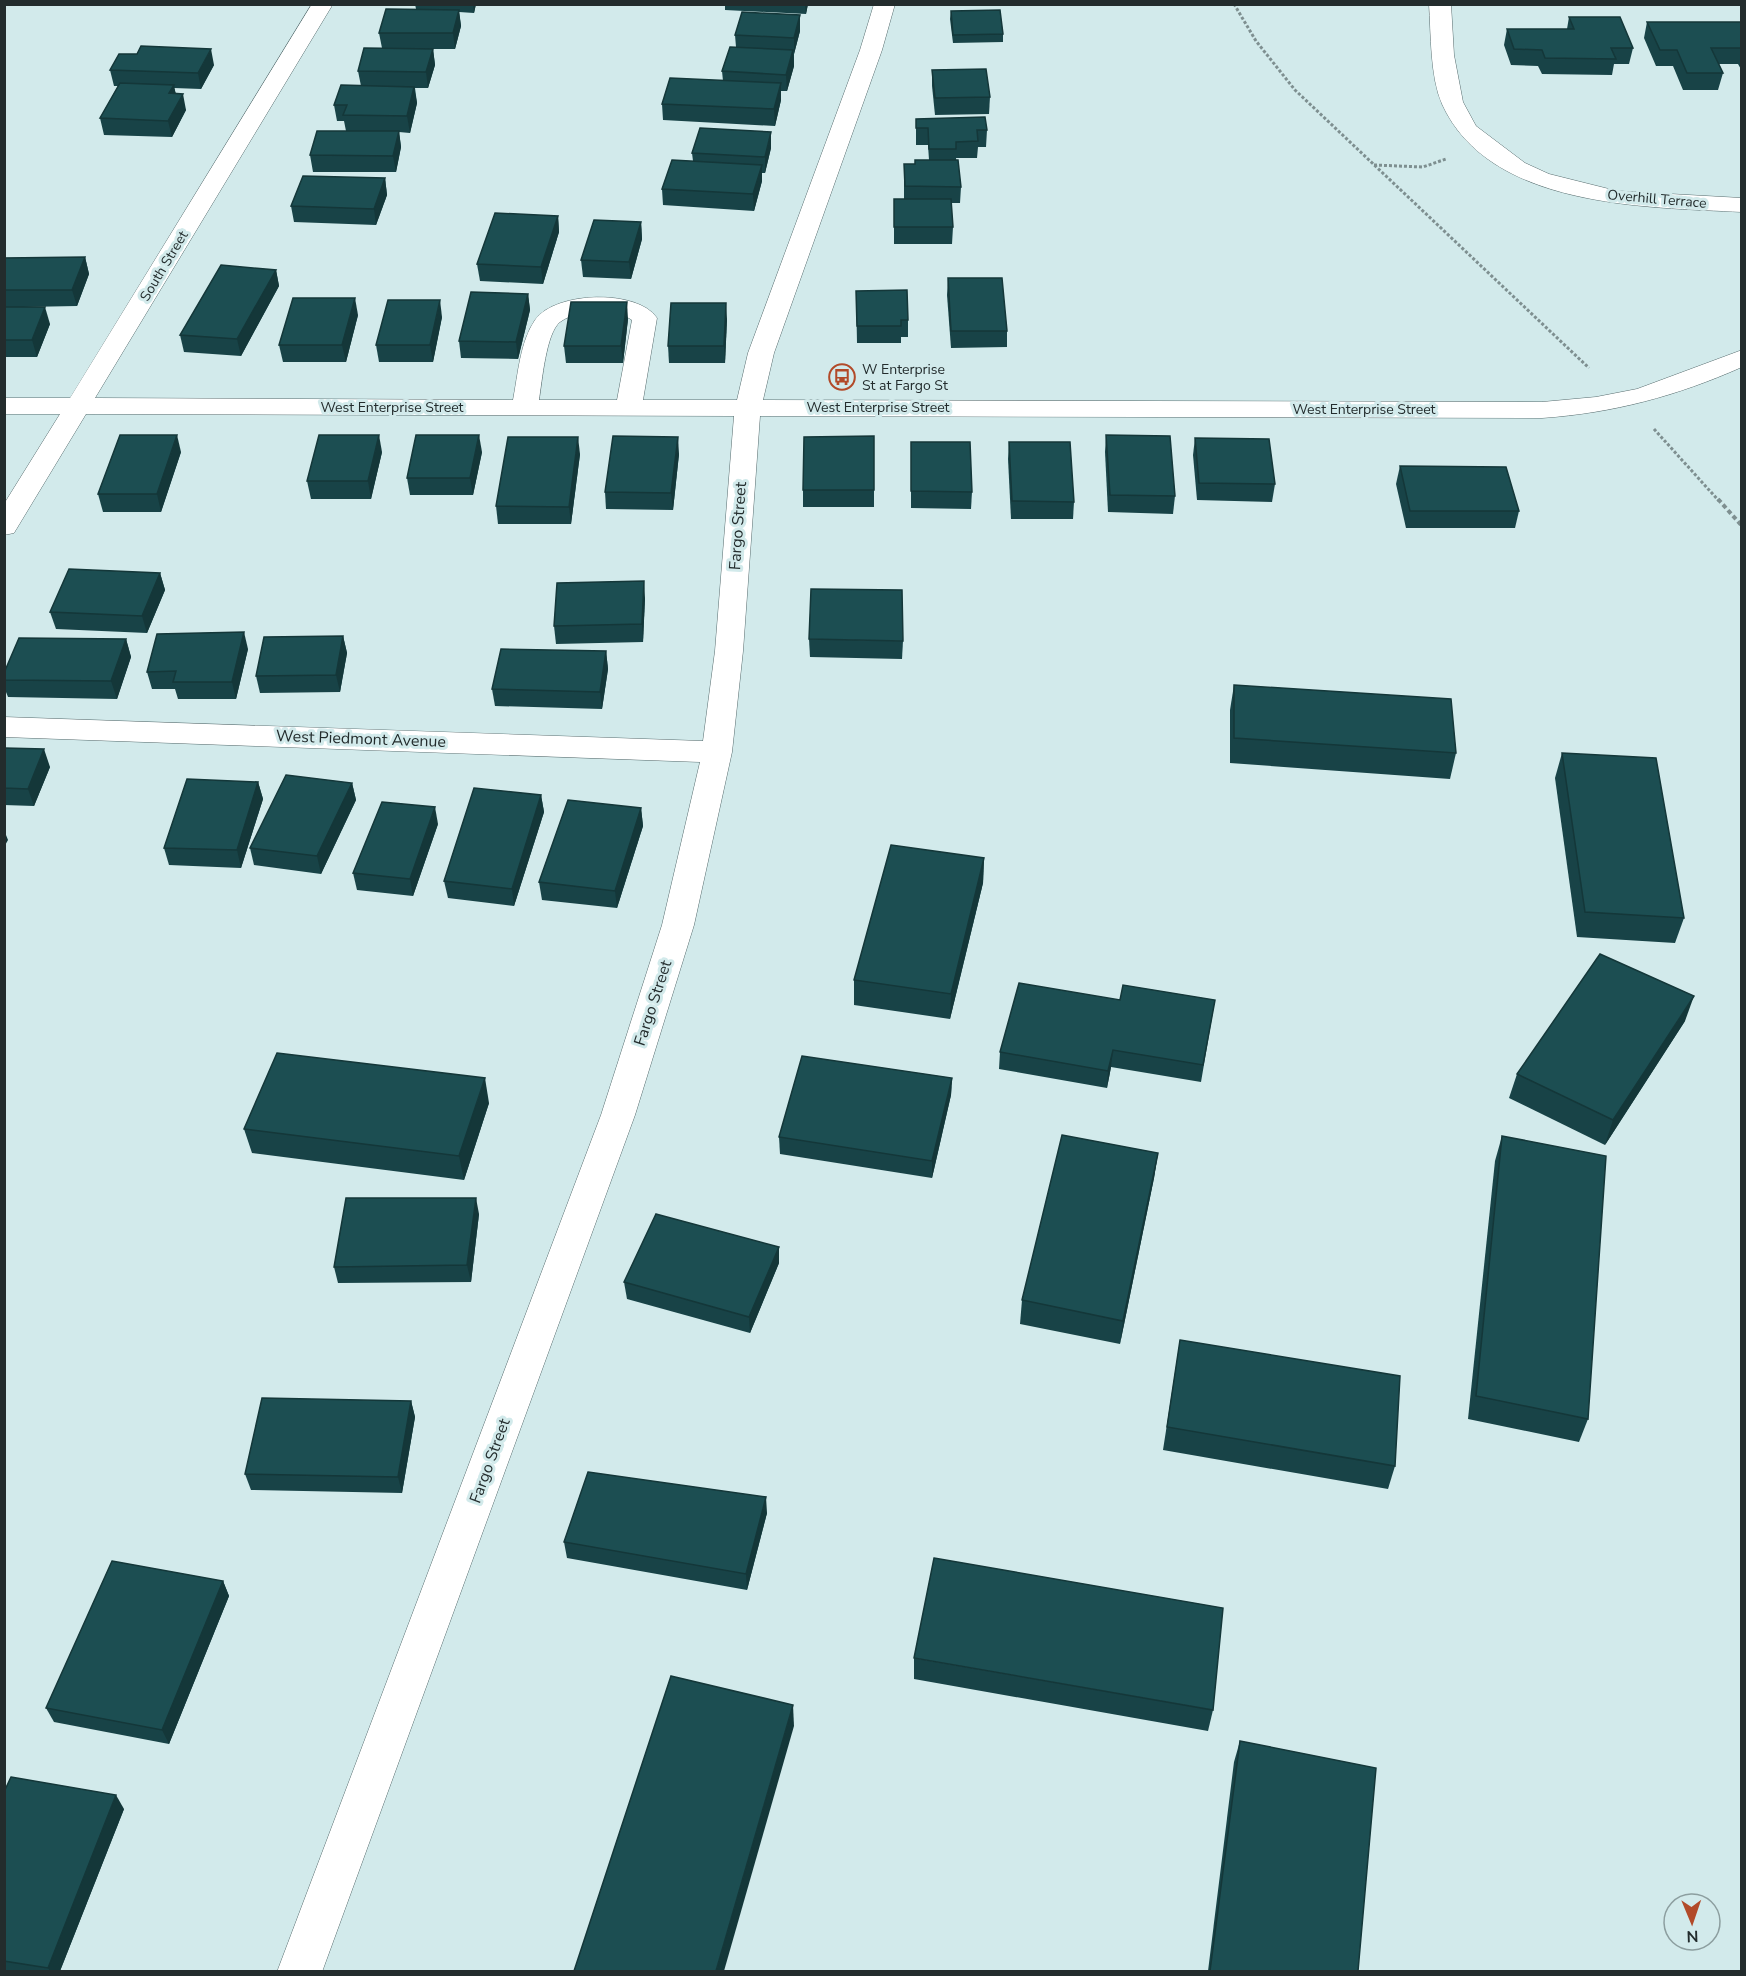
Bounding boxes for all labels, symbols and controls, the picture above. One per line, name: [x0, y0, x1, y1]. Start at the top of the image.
street label: Overhill Terrace: [1607, 185, 1707, 213]
street label: South Street: [136, 227, 193, 305]
place label: W Enterprise St at Fargo St: [862, 360, 948, 395]
bus stop icon: W Enterprise St at Fargo St: [827, 362, 857, 392]
street label: West Enterprise Street: [320, 398, 464, 417]
street label: West Enterprise Street: [806, 398, 950, 417]
street label: West Enterprise Street: [1292, 400, 1436, 419]
street label: Fargo Street: [724, 481, 752, 571]
street label: West Piedmont Avenue: [276, 725, 446, 753]
street label: Fargo Street: [629, 957, 677, 1049]
street label: Fargo Street: [465, 1415, 516, 1506]
north arrow: [1662, 1892, 1722, 1952]
text: N: [1686, 1925, 1699, 1947]

